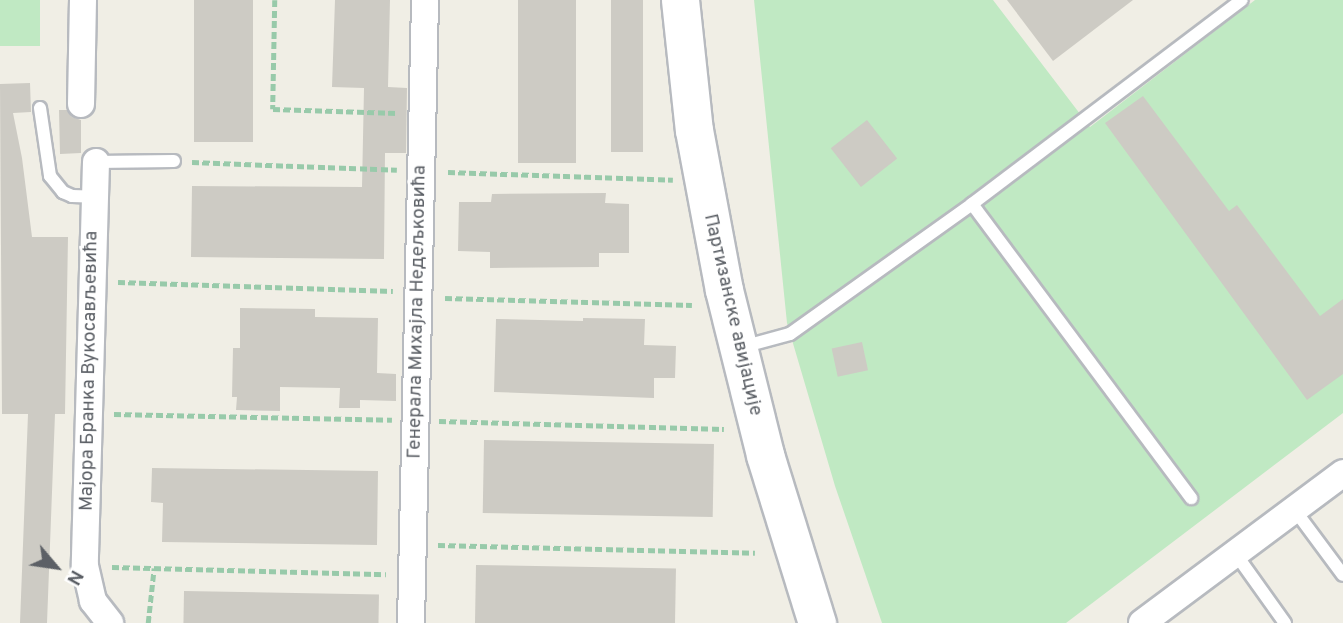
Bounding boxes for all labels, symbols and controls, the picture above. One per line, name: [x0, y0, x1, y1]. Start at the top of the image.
street label: Генерала Михајла Недељковића: [404, 165, 432, 459]
street label: Партизанске авијације: [698, 212, 766, 418]
street label: Мајора Бранка Вукосављевића: [76, 231, 104, 511]
north arrow: [21, 532, 91, 602]
text: N: [61, 565, 88, 589]

